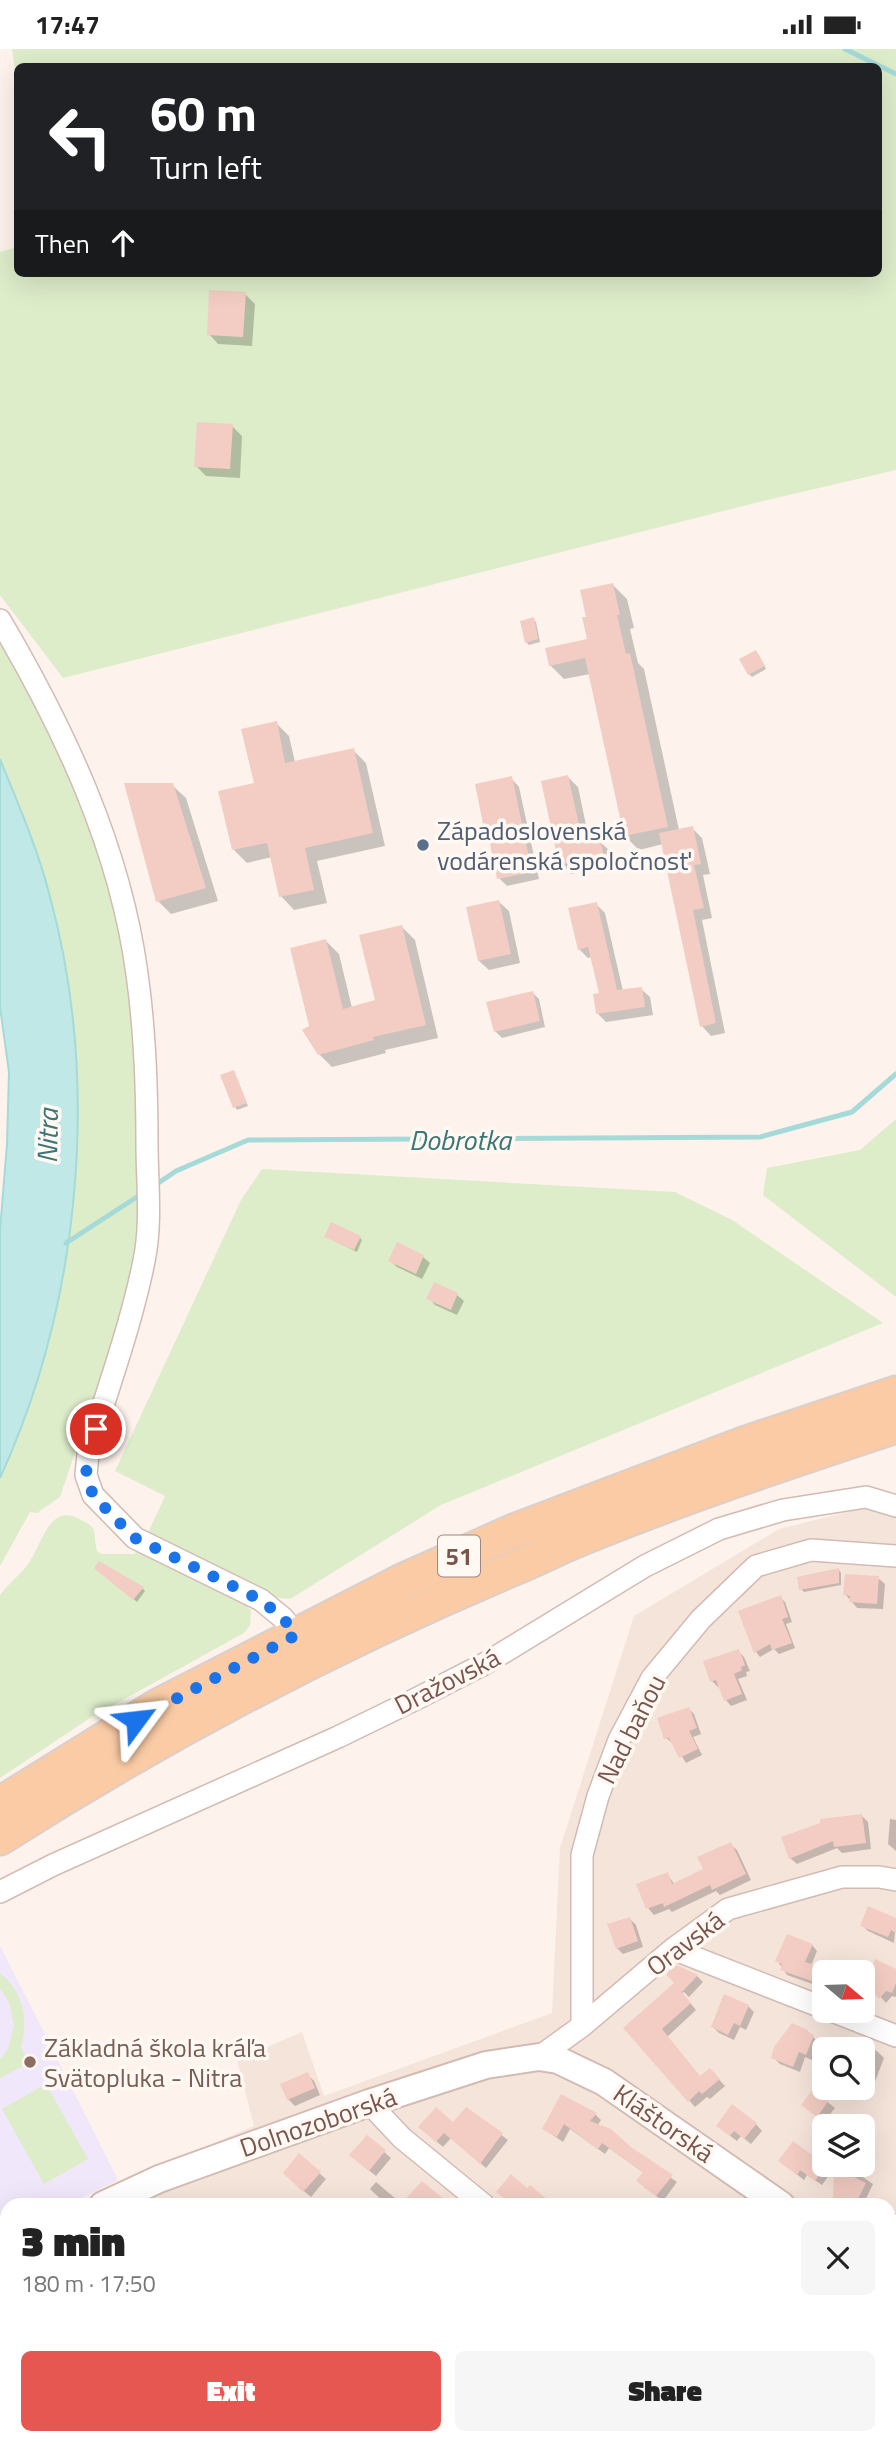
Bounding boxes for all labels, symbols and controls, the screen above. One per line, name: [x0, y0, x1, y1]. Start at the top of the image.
text: 17:47: [35, 5, 100, 44]
text: 60 m: [150, 75, 257, 150]
icon: left: [35, 91, 126, 182]
text: Turn left: [150, 143, 262, 191]
text: Then: [35, 224, 90, 263]
icon: ahead: [104, 224, 142, 262]
place label: Západoslovenská vodárenská spoločnosť: [437, 811, 691, 880]
marker: Západoslovenská vodárenská spoločnosť: [415, 837, 431, 853]
water label: Nitra: [25, 1106, 69, 1164]
water label: Dobrotka: [409, 1118, 513, 1161]
pin: [66, 1399, 126, 1459]
icon: arrive: [77, 1410, 115, 1448]
road number: 51: [438, 1535, 480, 1576]
street label: Dražovská: [387, 1638, 507, 1724]
street label: Nad baňou: [587, 1667, 675, 1791]
position arrow: [99, 1683, 173, 1757]
street label: Oravská: [638, 1901, 732, 1985]
north arrow: [812, 1960, 875, 2023]
map controls: [812, 1960, 875, 2177]
place label: Základná škola kráľa Svätopluka - Nitra: [44, 2028, 266, 2097]
button: search: [812, 2037, 875, 2100]
marker: Základná škola kráľa Svätopluka - Nitra: [22, 2054, 38, 2070]
street label: Kláštorská: [606, 2074, 722, 2172]
street label: Dolnozoborská: [234, 2077, 402, 2167]
button: layers: [812, 2114, 875, 2177]
text: 3 min: [21, 2208, 125, 2272]
button: close: [801, 2221, 875, 2295]
text: 180 m · 17:50: [21, 2266, 156, 2301]
button: Exit: [21, 2351, 441, 2431]
button: Share: [455, 2351, 875, 2431]

